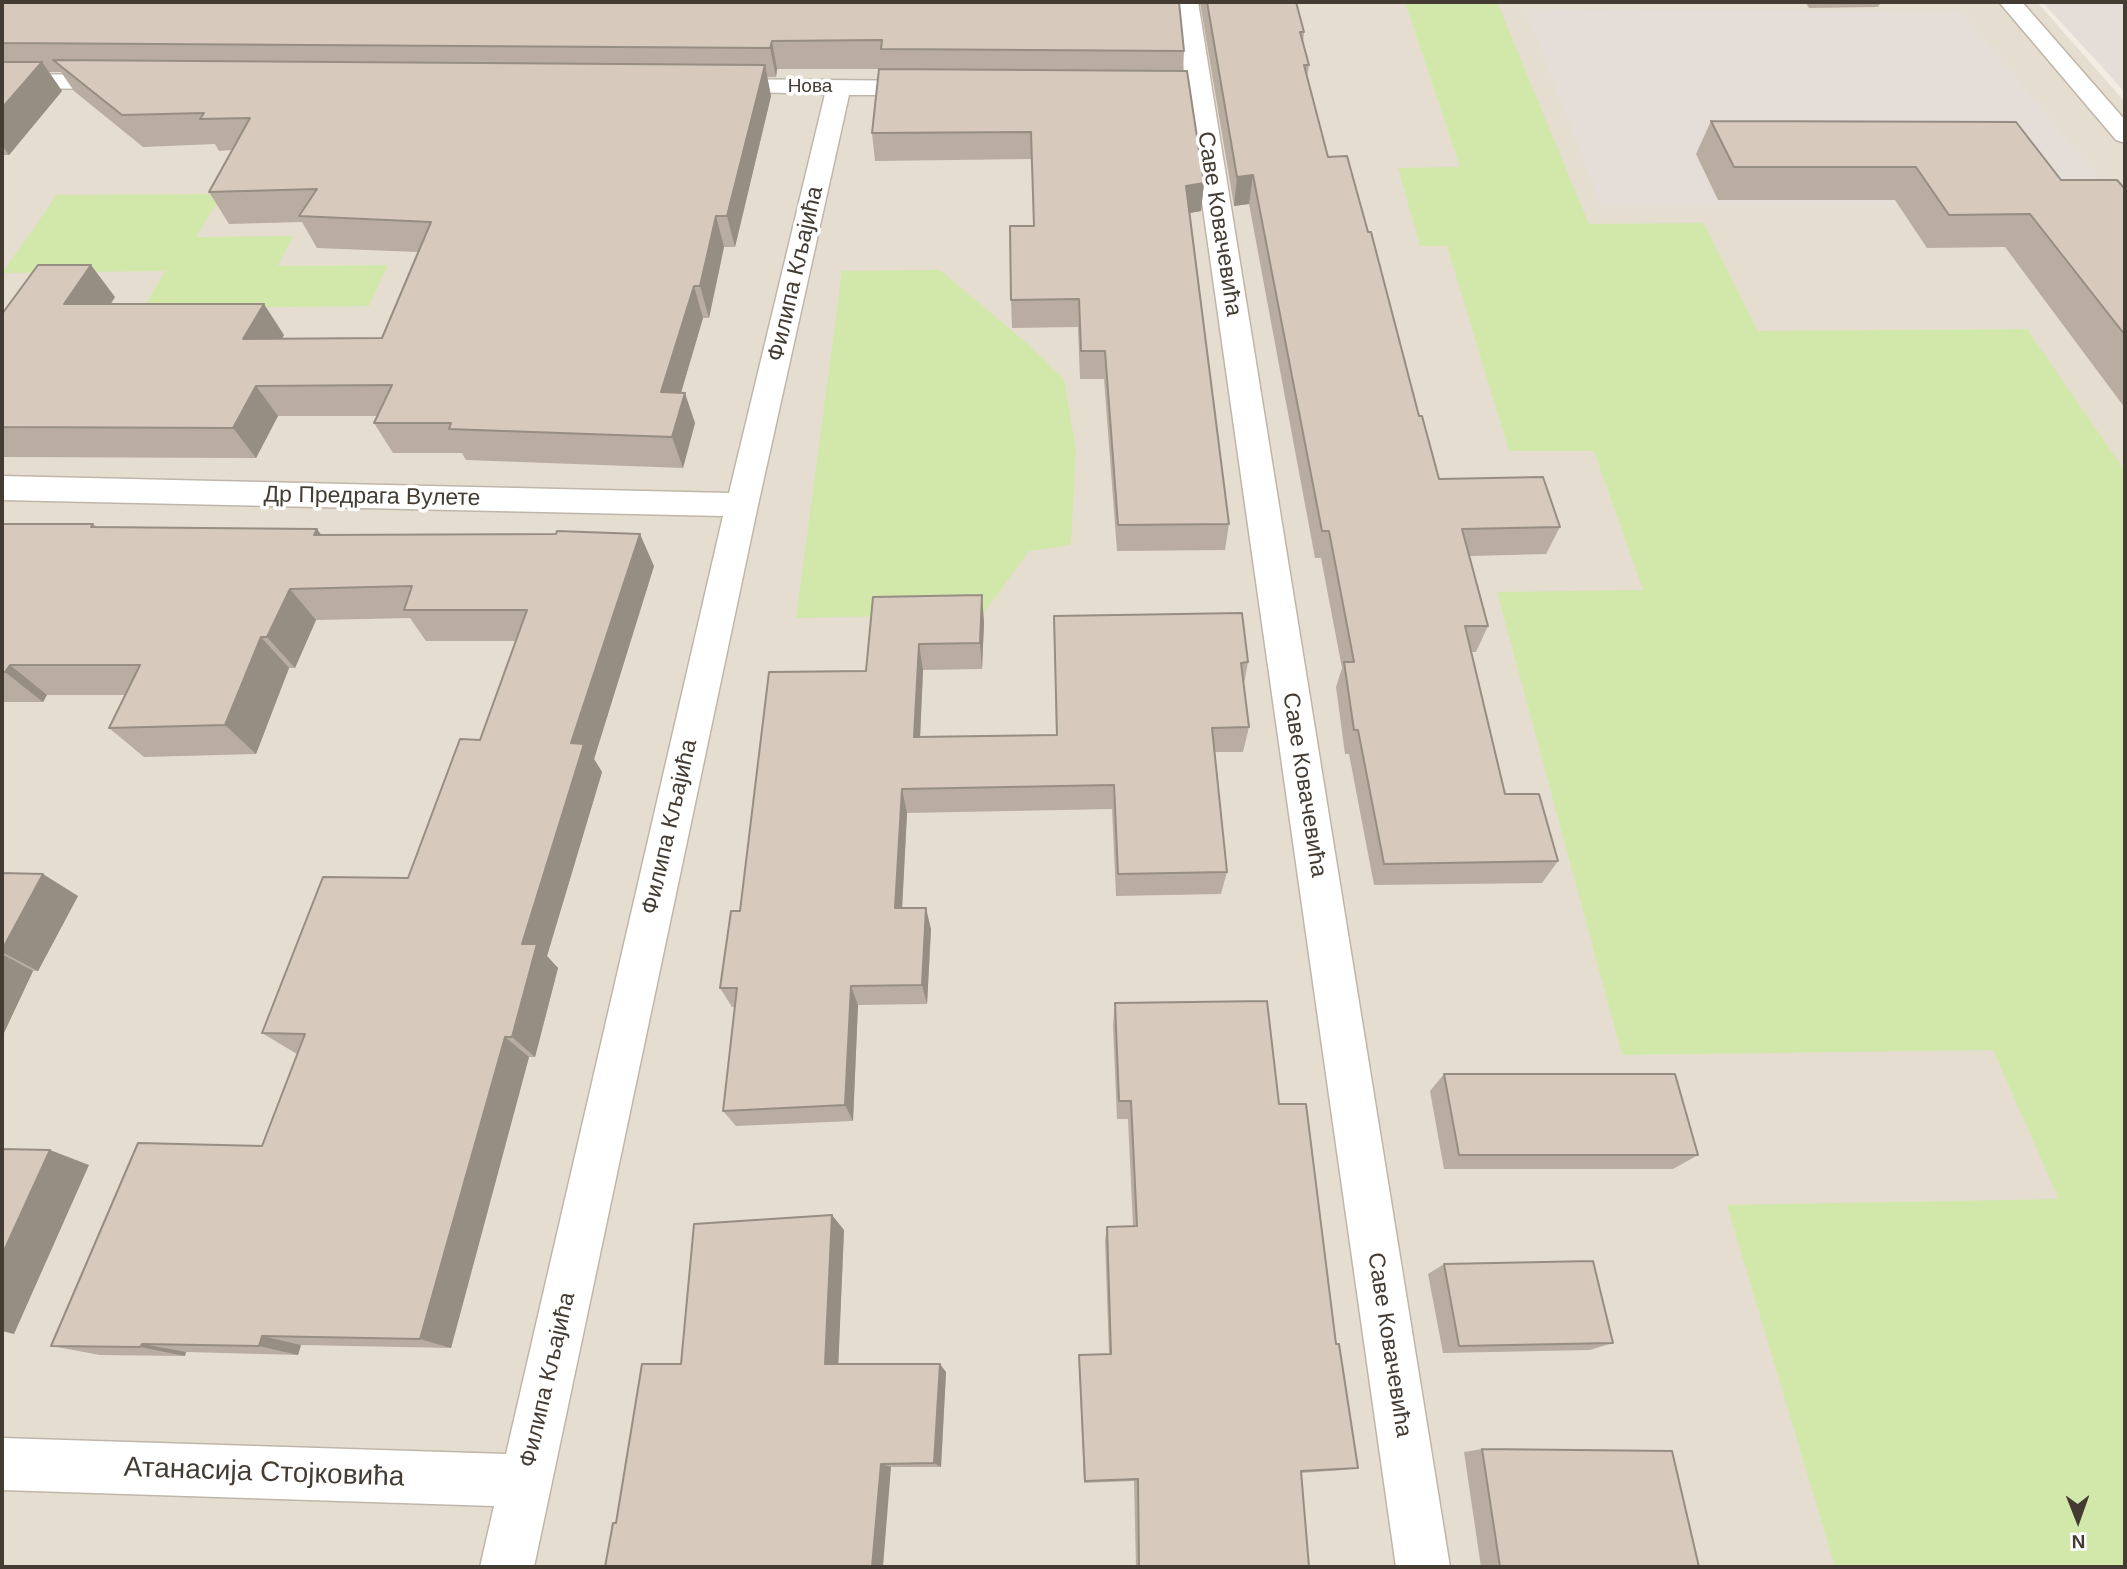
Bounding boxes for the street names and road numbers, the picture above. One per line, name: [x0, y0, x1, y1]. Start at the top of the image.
street label: Нова: [788, 76, 832, 98]
street label: Саве Ковачевића: [1191, 130, 1247, 318]
street label: Филипа Кљајића: [762, 184, 830, 364]
street label: Др Предрага Вулете: [263, 481, 481, 513]
street label: Саве Ковачевића: [1276, 691, 1332, 879]
street label: Филипа Кљајића: [636, 737, 704, 917]
street label: Саве Ковачевића: [1361, 1251, 1417, 1439]
street label: Филипа Кљајића: [514, 1290, 582, 1470]
street label: Атанасија Стојковића: [123, 1451, 405, 1495]

